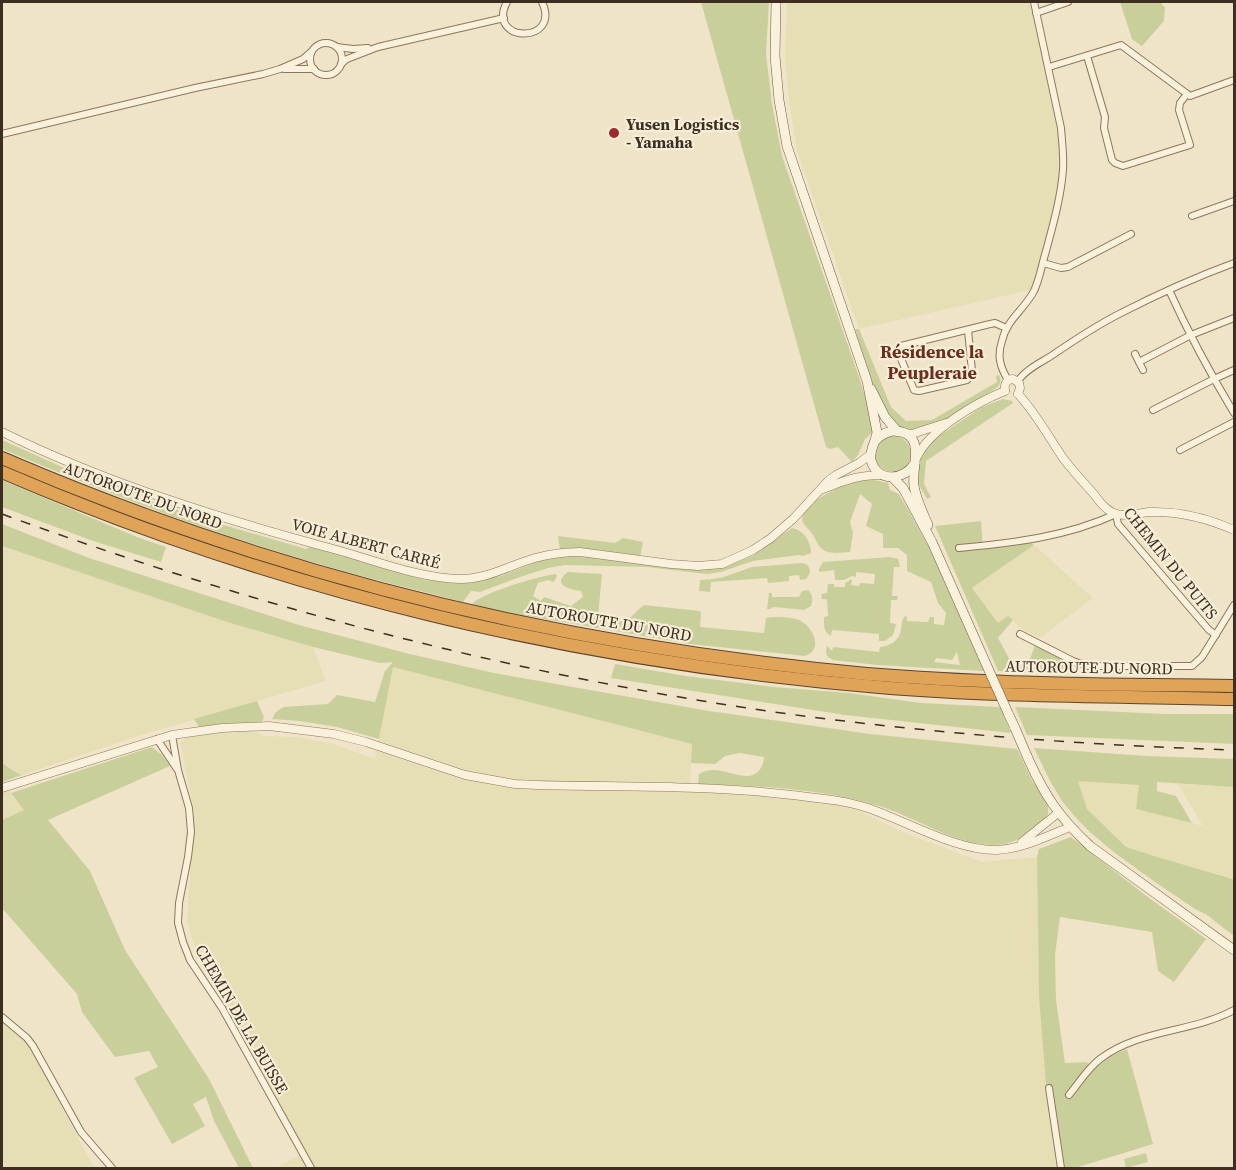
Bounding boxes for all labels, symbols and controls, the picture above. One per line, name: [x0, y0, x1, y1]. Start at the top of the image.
place label: Yusen Logistics - Yamaha: [626, 113, 739, 153]
marker: Yusen Logistics - Yamaha: [607, 126, 621, 140]
district label: Résidence la Peupleraie: [880, 339, 984, 385]
street label: AUTOROUTE DU NORD: [61, 456, 225, 534]
street label: CHEMIN DU PUITS: [1119, 502, 1223, 624]
street label: VOIE ALBERT CARRÉ: [289, 513, 443, 574]
street label: AUTOROUTE DU NORD: [525, 596, 693, 646]
street label: AUTOROUTE DU NORD: [1005, 655, 1173, 679]
street label: CHEMIN DE LA BUISSE: [190, 940, 294, 1098]

